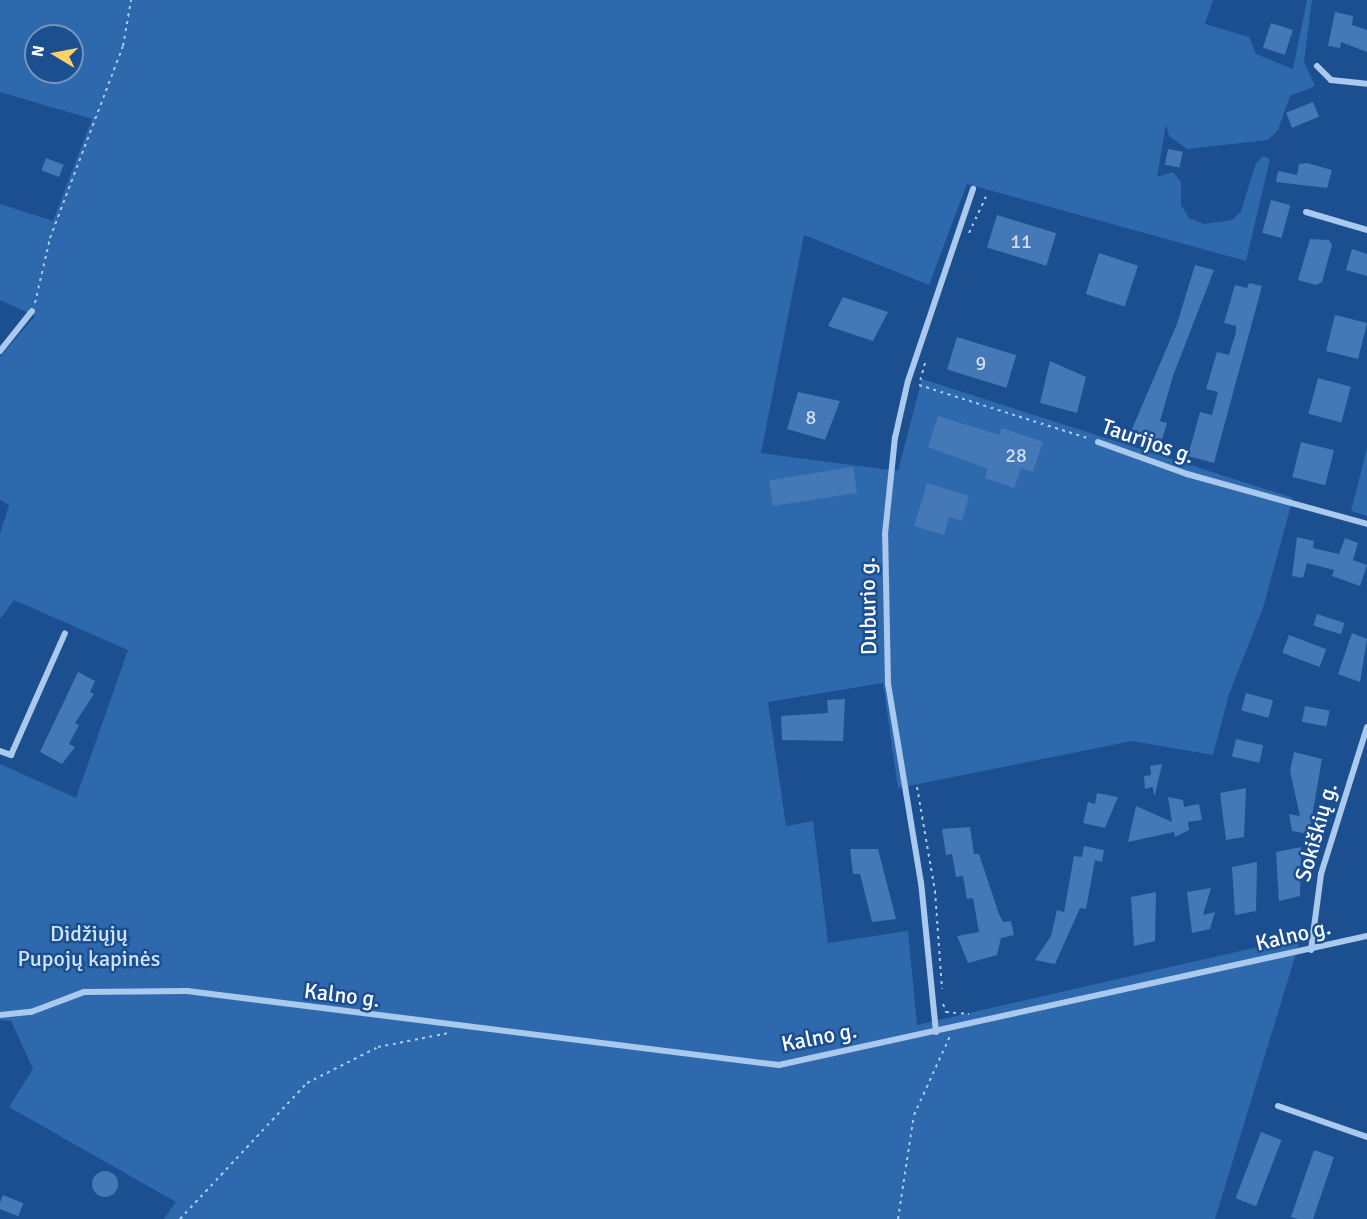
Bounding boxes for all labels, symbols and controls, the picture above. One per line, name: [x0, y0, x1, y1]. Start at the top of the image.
north arrow: [24, 24, 84, 84]
text: N: [27, 44, 49, 58]
house number: 11: [1010, 229, 1032, 253]
house number: 9: [976, 351, 986, 375]
house number: 8: [806, 405, 816, 429]
street label: Taurijos g.: [1098, 413, 1198, 469]
house number: 28: [1005, 443, 1027, 467]
street label: Duburio g.: [854, 557, 882, 655]
street label: Sokiškių g.: [1289, 780, 1343, 884]
street label: Kalno g.: [1253, 914, 1333, 956]
park label: Didžiųjų Pupojų kapinės: [18, 920, 160, 972]
street label: Kalno g.: [302, 977, 382, 1013]
street label: Kalno g.: [779, 1017, 859, 1057]

